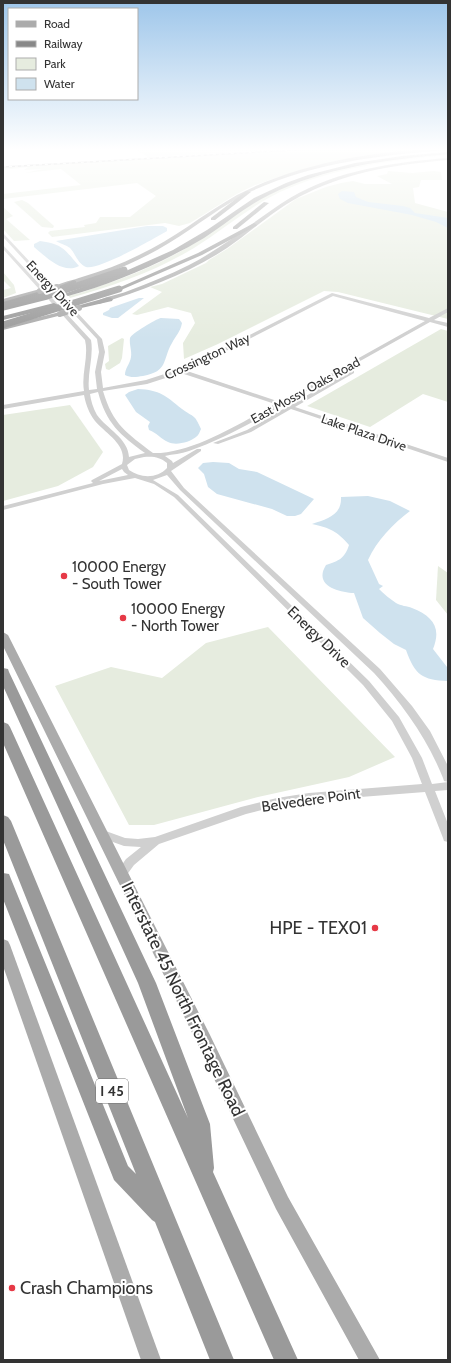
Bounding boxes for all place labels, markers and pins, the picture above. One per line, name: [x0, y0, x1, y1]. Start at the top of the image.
place label: 10000 Energy - South Tower: [72, 558, 167, 593]
marker: 10000 Energy - South Tower: [59, 571, 69, 581]
place label: 10000 Energy - North Tower: [131, 600, 226, 635]
marker: 10000 Energy - North Tower: [118, 613, 128, 623]
place label: HPE - TEX01: [270, 917, 367, 939]
marker: HPE - TEX01: [370, 923, 380, 933]
place label: Crash Champions: [20, 1277, 153, 1299]
marker: Crash Champions: [7, 1283, 17, 1293]

